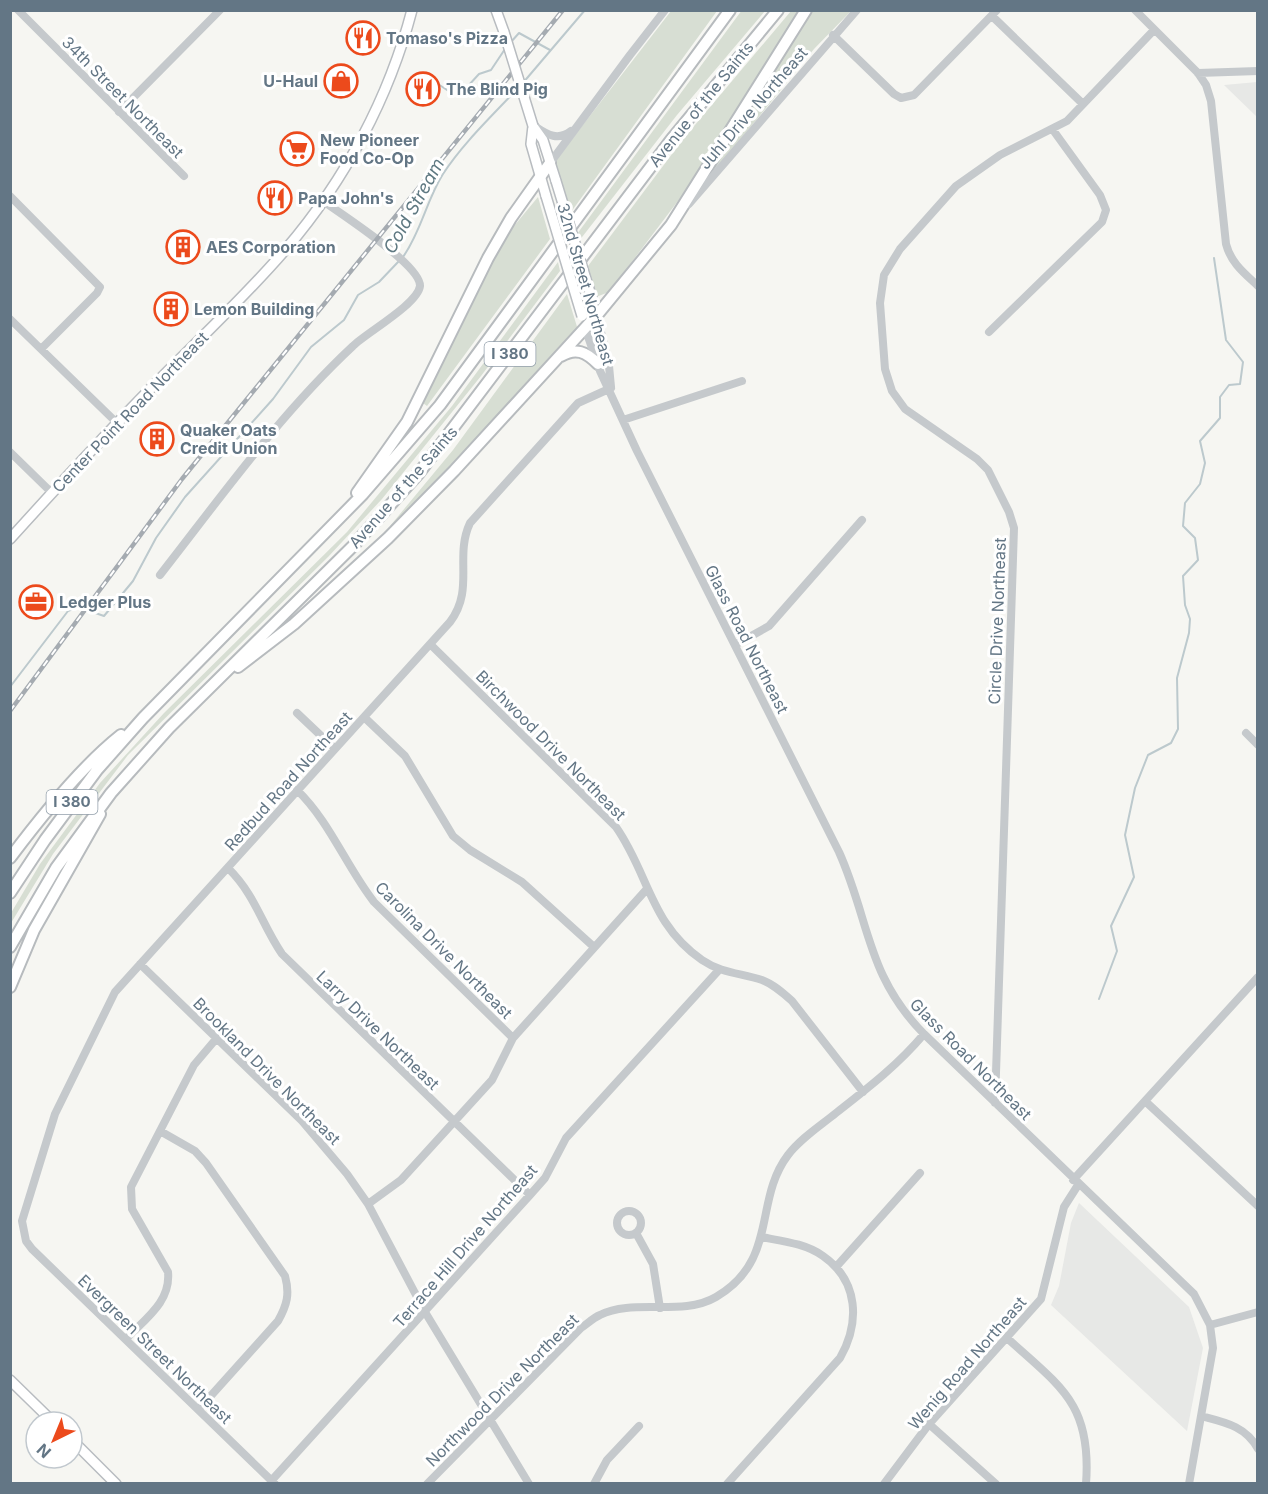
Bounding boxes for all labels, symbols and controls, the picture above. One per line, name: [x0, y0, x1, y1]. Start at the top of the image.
restaurant icon: Tomaso's Pizza: [345, 20, 381, 56]
place label: Tomaso's Pizza: [386, 28, 508, 48]
street label: 34th Street Northeast: [58, 32, 188, 162]
street label: Avenue of the Saints: [644, 37, 758, 171]
street label: Juhl Drive Northeast: [694, 43, 812, 173]
shop icon: U-Haul: [323, 63, 359, 99]
place label: U-Haul: [263, 71, 318, 91]
restaurant icon: The Blind Pig: [405, 71, 441, 107]
place label: The Blind Pig: [446, 79, 548, 99]
place label: New Pioneer Food Co-Op: [320, 130, 419, 168]
supermarket icon: New Pioneer Food Co-Op: [279, 131, 315, 167]
water label: Cold Stream: [379, 154, 448, 257]
restaurant icon: Papa John's: [257, 180, 293, 216]
place label: Papa John's: [298, 188, 394, 208]
street label: 32nd Street Northeast: [553, 201, 619, 367]
building icon: AES Corporation: [165, 229, 201, 265]
place label: AES Corporation: [206, 237, 336, 257]
building icon: Lemon Building: [153, 291, 189, 327]
place label: Lemon Building: [194, 299, 314, 319]
street label: Center Point Road Northeast: [48, 327, 212, 497]
road number: I 380: [484, 342, 536, 366]
place label: Quaker Oats Credit Union: [180, 420, 277, 458]
building icon: Quaker Oats Credit Union: [139, 421, 175, 457]
street label: Avenue of the Saints: [344, 422, 462, 552]
street label: Circle Drive Northeast: [984, 537, 1010, 705]
street label: Glass Road Northeast: [701, 561, 793, 717]
office icon: Ledger Plus: [18, 584, 54, 620]
place label: Ledger Plus: [59, 592, 151, 612]
street label: Birchwood Drive Northeast: [472, 666, 630, 824]
street label: Redbud Road Northeast: [220, 707, 356, 855]
road number: I 380: [46, 790, 98, 814]
street label: Carolina Drive Northeast: [371, 877, 517, 1023]
street label: Larry Drive Northeast: [312, 966, 444, 1094]
street label: Brookland Drive Northeast: [189, 993, 345, 1149]
street label: Glass Road Northeast: [906, 994, 1036, 1124]
street label: Terrace Hill Drive Northeast: [389, 1160, 541, 1332]
street label: Evergreen Street Northeast: [74, 1270, 236, 1428]
street label: Wenig Road Northeast: [904, 1292, 1030, 1434]
street label: Northwood Drive Northeast: [421, 1309, 583, 1471]
north arrow: [24, 1410, 84, 1470]
text: N: [32, 1439, 55, 1462]

